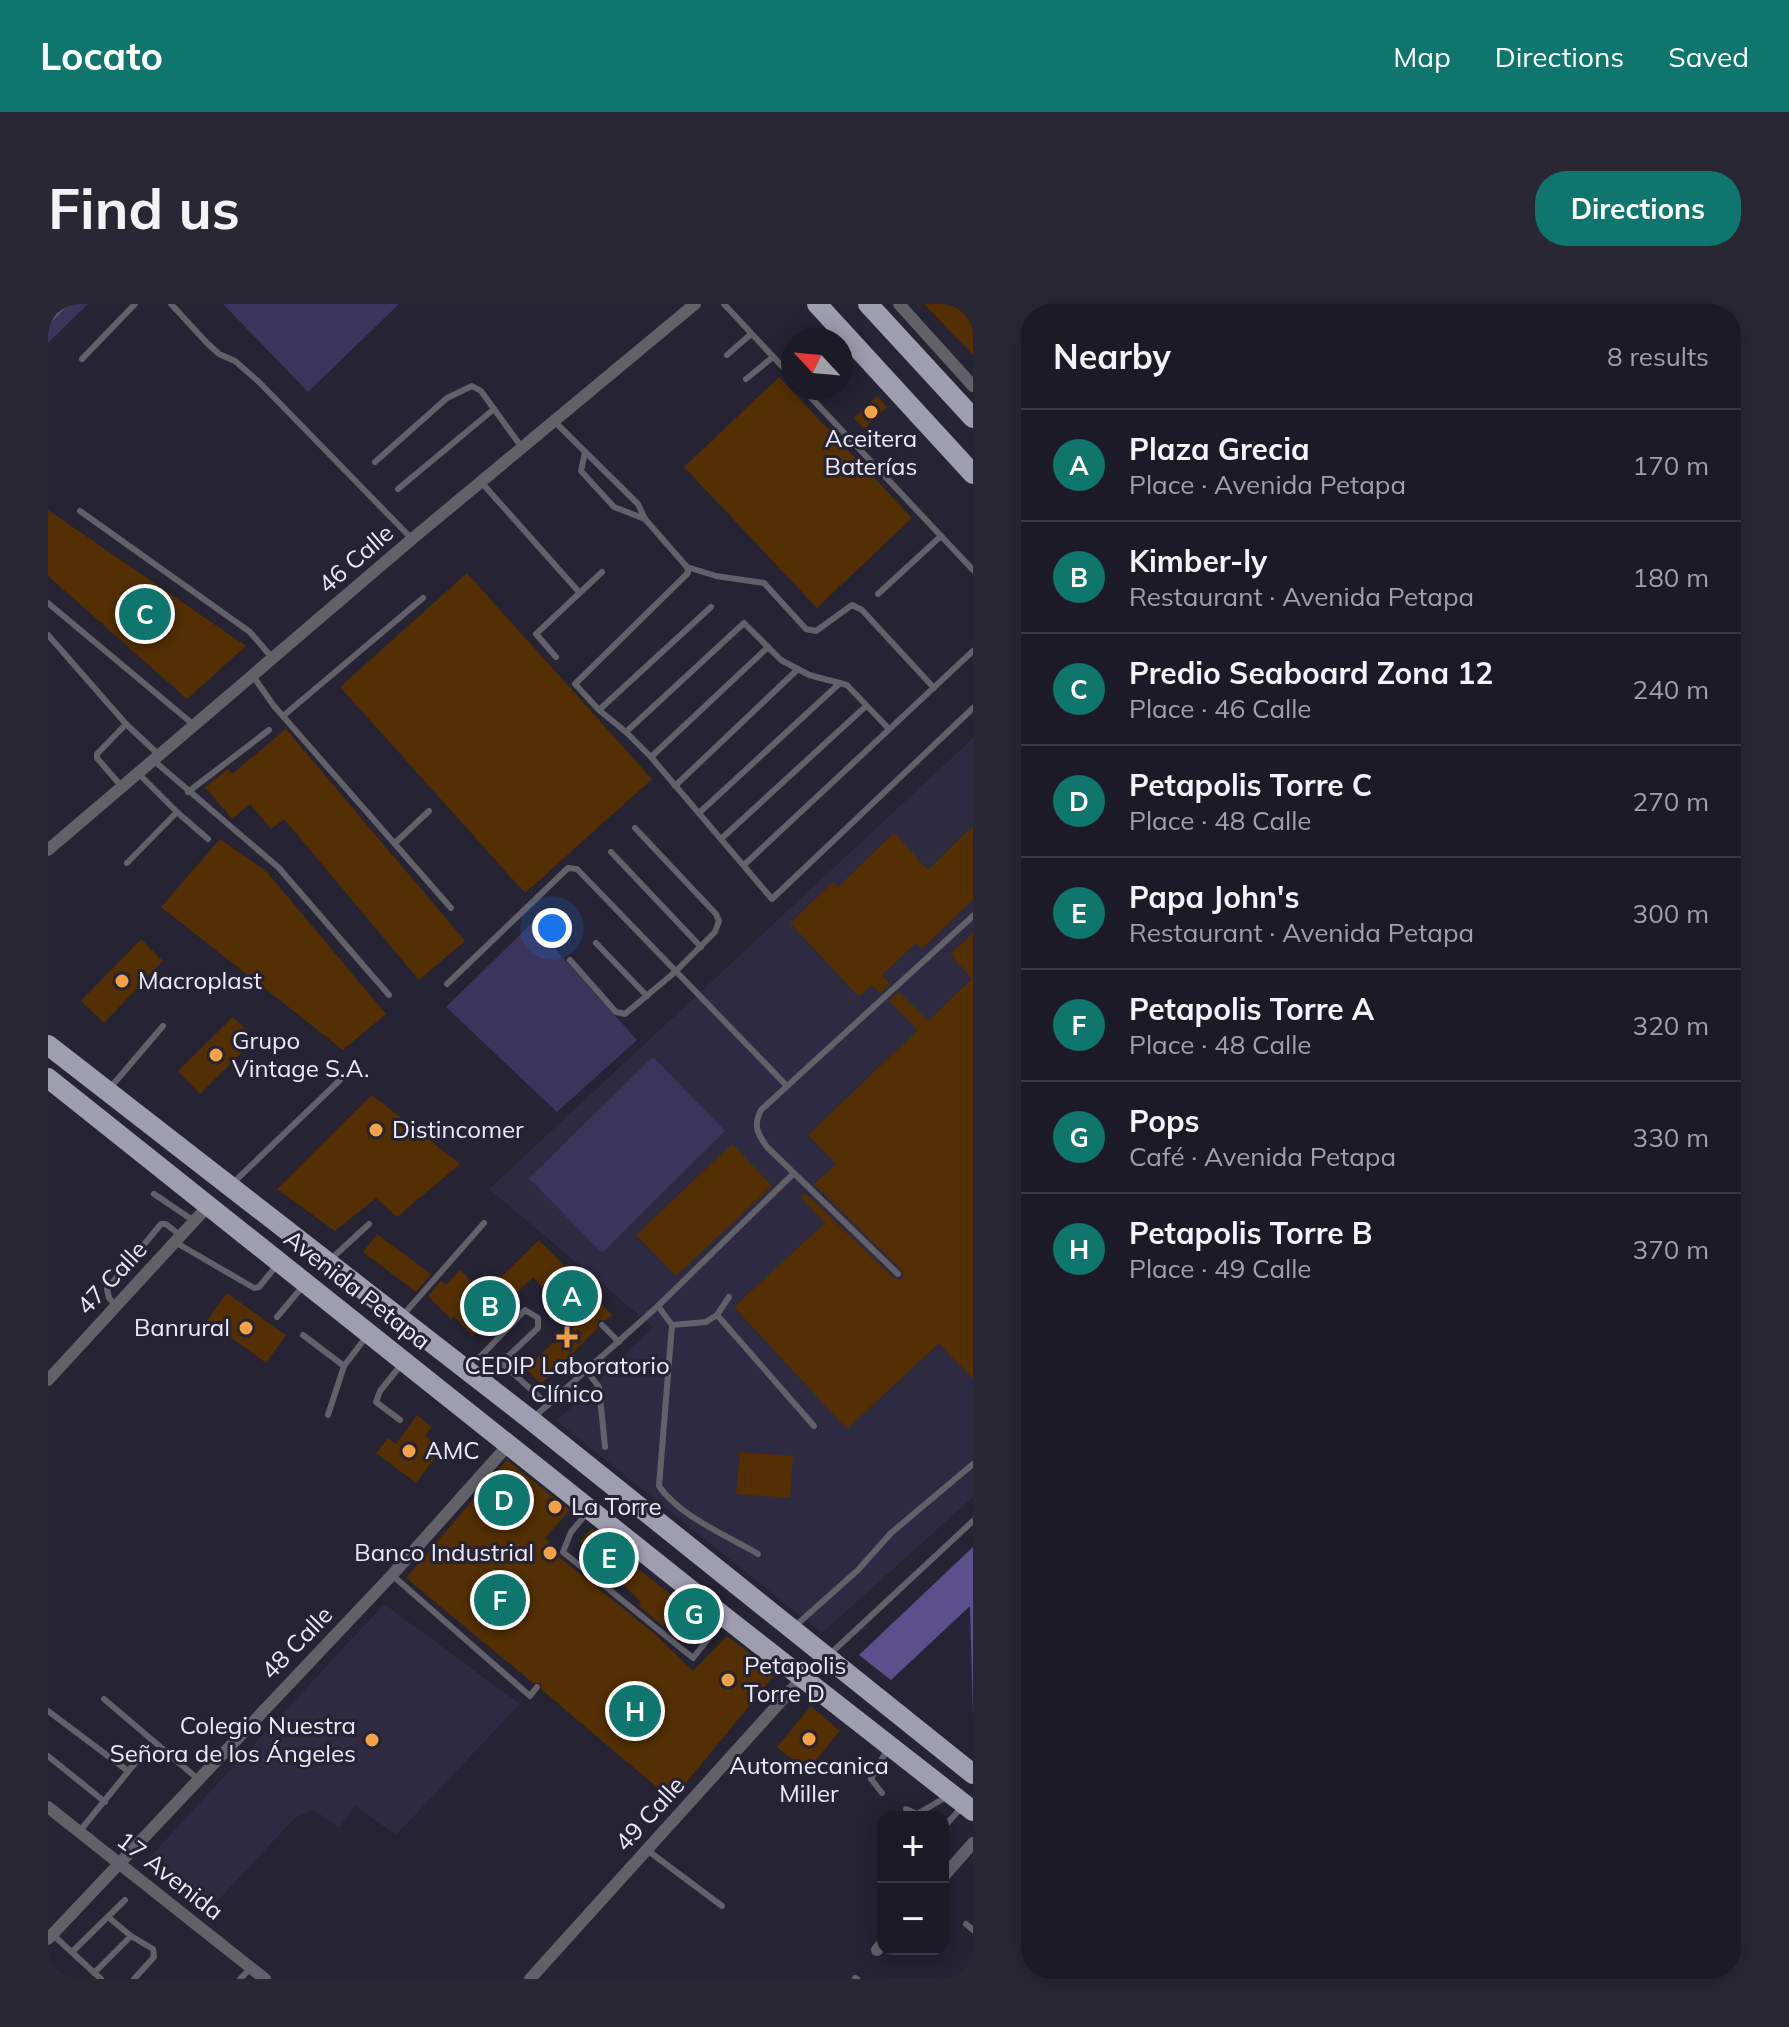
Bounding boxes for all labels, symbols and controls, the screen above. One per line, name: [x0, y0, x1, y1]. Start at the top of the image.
text: Locato: [40, 32, 163, 80]
text: Map: [1393, 39, 1451, 74]
text: Directions: [1495, 39, 1624, 74]
text: Saved: [1668, 39, 1749, 74]
button: Directions: [1535, 171, 1741, 246]
text: Find us: [48, 173, 240, 243]
north arrow: [781, 328, 853, 400]
text: Nearby: [1053, 335, 1171, 378]
text: 8 results: [1607, 340, 1709, 373]
marker: Aceitera Baterías: [862, 403, 880, 421]
place label: Aceitera Baterías: [825, 423, 917, 481]
text: Plaza Grecia: [1129, 430, 1310, 468]
text: A: [1069, 449, 1089, 482]
text: 170 m: [1633, 449, 1709, 482]
text: Place · Avenida Petapa: [1129, 468, 1406, 501]
street label: 46 Calle: [312, 517, 399, 599]
text: Kimber-ly: [1129, 542, 1267, 580]
text: B: [1070, 561, 1088, 594]
text: 180 m: [1633, 561, 1709, 594]
text: Restaurant · Avenida Petapa: [1129, 580, 1474, 613]
pin: C: [119, 584, 171, 644]
text: Predio Seaboard Zona 12: [1129, 654, 1493, 692]
text: C: [1070, 673, 1088, 706]
text: 240 m: [1633, 673, 1709, 706]
text: Place · 46 Calle: [1129, 692, 1312, 725]
text: Petapolis Torre C: [1129, 766, 1372, 804]
text: D: [1069, 785, 1089, 818]
text: 270 m: [1633, 785, 1709, 818]
text: Place · 48 Calle: [1129, 804, 1312, 837]
text: Papa John's: [1129, 878, 1299, 916]
text: E: [1071, 897, 1087, 930]
text: 300 m: [1633, 897, 1709, 930]
your location: [532, 908, 572, 948]
text: Restaurant · Avenida Petapa: [1129, 916, 1474, 949]
place label: Macroplast: [138, 965, 262, 995]
marker: Macroplast: [113, 972, 131, 990]
text: Petapolis Torre A: [1129, 990, 1374, 1028]
text: F: [1072, 1009, 1086, 1042]
text: 320 m: [1633, 1009, 1709, 1042]
place label: Grupo Vintage S.A.: [232, 1025, 369, 1083]
text: Place · 48 Calle: [1129, 1028, 1312, 1061]
marker: Grupo Vintage S.A.: [207, 1046, 225, 1064]
text: Pops: [1129, 1102, 1200, 1140]
place label: Distincomer: [392, 1114, 524, 1144]
marker: Distincomer: [367, 1121, 385, 1139]
text: G: [1069, 1121, 1089, 1154]
text: 330 m: [1633, 1121, 1709, 1154]
text: Café · Avenida Petapa: [1129, 1140, 1396, 1173]
text: Petapolis Torre B: [1129, 1214, 1373, 1252]
street label: Avenida Petapa: [279, 1223, 437, 1356]
text: H: [1069, 1233, 1089, 1266]
text: 370 m: [1633, 1233, 1709, 1266]
street label: 47 Calle: [70, 1234, 153, 1320]
text: Place · 49 Calle: [1129, 1252, 1312, 1285]
pin: A: [546, 1266, 598, 1326]
pin: B: [464, 1276, 516, 1336]
place label: Banrural: [134, 1312, 230, 1342]
marker: Banrural: [237, 1319, 255, 1337]
marker: CEDIP Laboratorio Clínico: [556, 1326, 578, 1348]
place label: CEDIP Laboratorio Clínico: [464, 1350, 670, 1408]
place label: AMC: [425, 1435, 480, 1465]
marker: AMC: [400, 1442, 418, 1460]
pin: D: [478, 1470, 530, 1530]
place label: La Torre: [571, 1491, 661, 1521]
marker: La Torre: [546, 1498, 564, 1516]
pin: E: [583, 1528, 635, 1588]
place label: Banco Industrial: [354, 1537, 534, 1567]
marker: Banco Industrial: [541, 1544, 559, 1562]
pin: F: [474, 1570, 526, 1630]
pin: G: [668, 1584, 720, 1644]
street label: 48 Calle: [254, 1600, 338, 1685]
place label: Petapolis Torre D: [744, 1650, 846, 1708]
marker: Petapolis Torre D: [719, 1671, 737, 1689]
pin: H: [609, 1681, 661, 1741]
place label: Colegio Nuestra Señora de los Ángeles: [110, 1710, 356, 1768]
marker: Automecanica Miller: [800, 1730, 818, 1748]
marker: Colegio Nuestra Señora de los Ángeles: [363, 1731, 381, 1749]
place label: Automecanica Miller: [729, 1750, 889, 1808]
street label: 49 Calle: [608, 1770, 691, 1857]
map controls: [877, 1811, 949, 1955]
button: +: [877, 1811, 949, 1883]
street label: 17 Avenida: [112, 1825, 230, 1926]
button: −: [877, 1883, 949, 1955]

